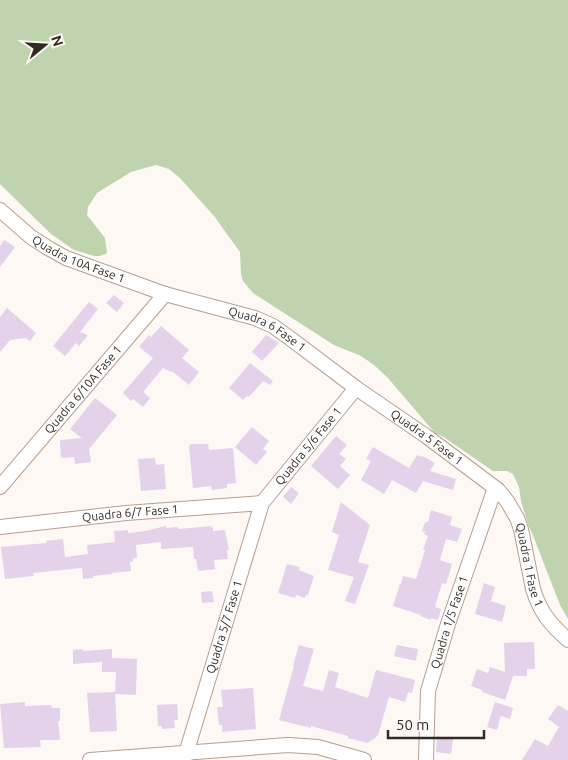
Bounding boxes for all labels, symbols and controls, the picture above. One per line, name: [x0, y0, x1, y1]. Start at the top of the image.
north arrow: [20, 20, 70, 70]
text: N: [48, 34, 67, 48]
street label: Quadra 10A Fase 1: [30, 233, 127, 285]
street label: Quadra 6 Fase 1: [227, 304, 308, 354]
street label: Quadra 6/10A Fase 1: [42, 343, 124, 436]
street label: Quadra 5/6 Fase 1: [272, 404, 344, 487]
street label: Quadra 5 Fase 1: [388, 407, 466, 467]
street label: Quadra 6/7 Fase 1: [81, 502, 179, 524]
street label: Quadra 1 Fase 1: [513, 521, 546, 609]
street label: Quadra 1/5 Fase 1: [428, 574, 470, 670]
street label: Quadra 5/7 Fase 1: [204, 579, 244, 675]
scale bar: [388, 708, 484, 740]
text: 50 m: [396, 716, 429, 733]

